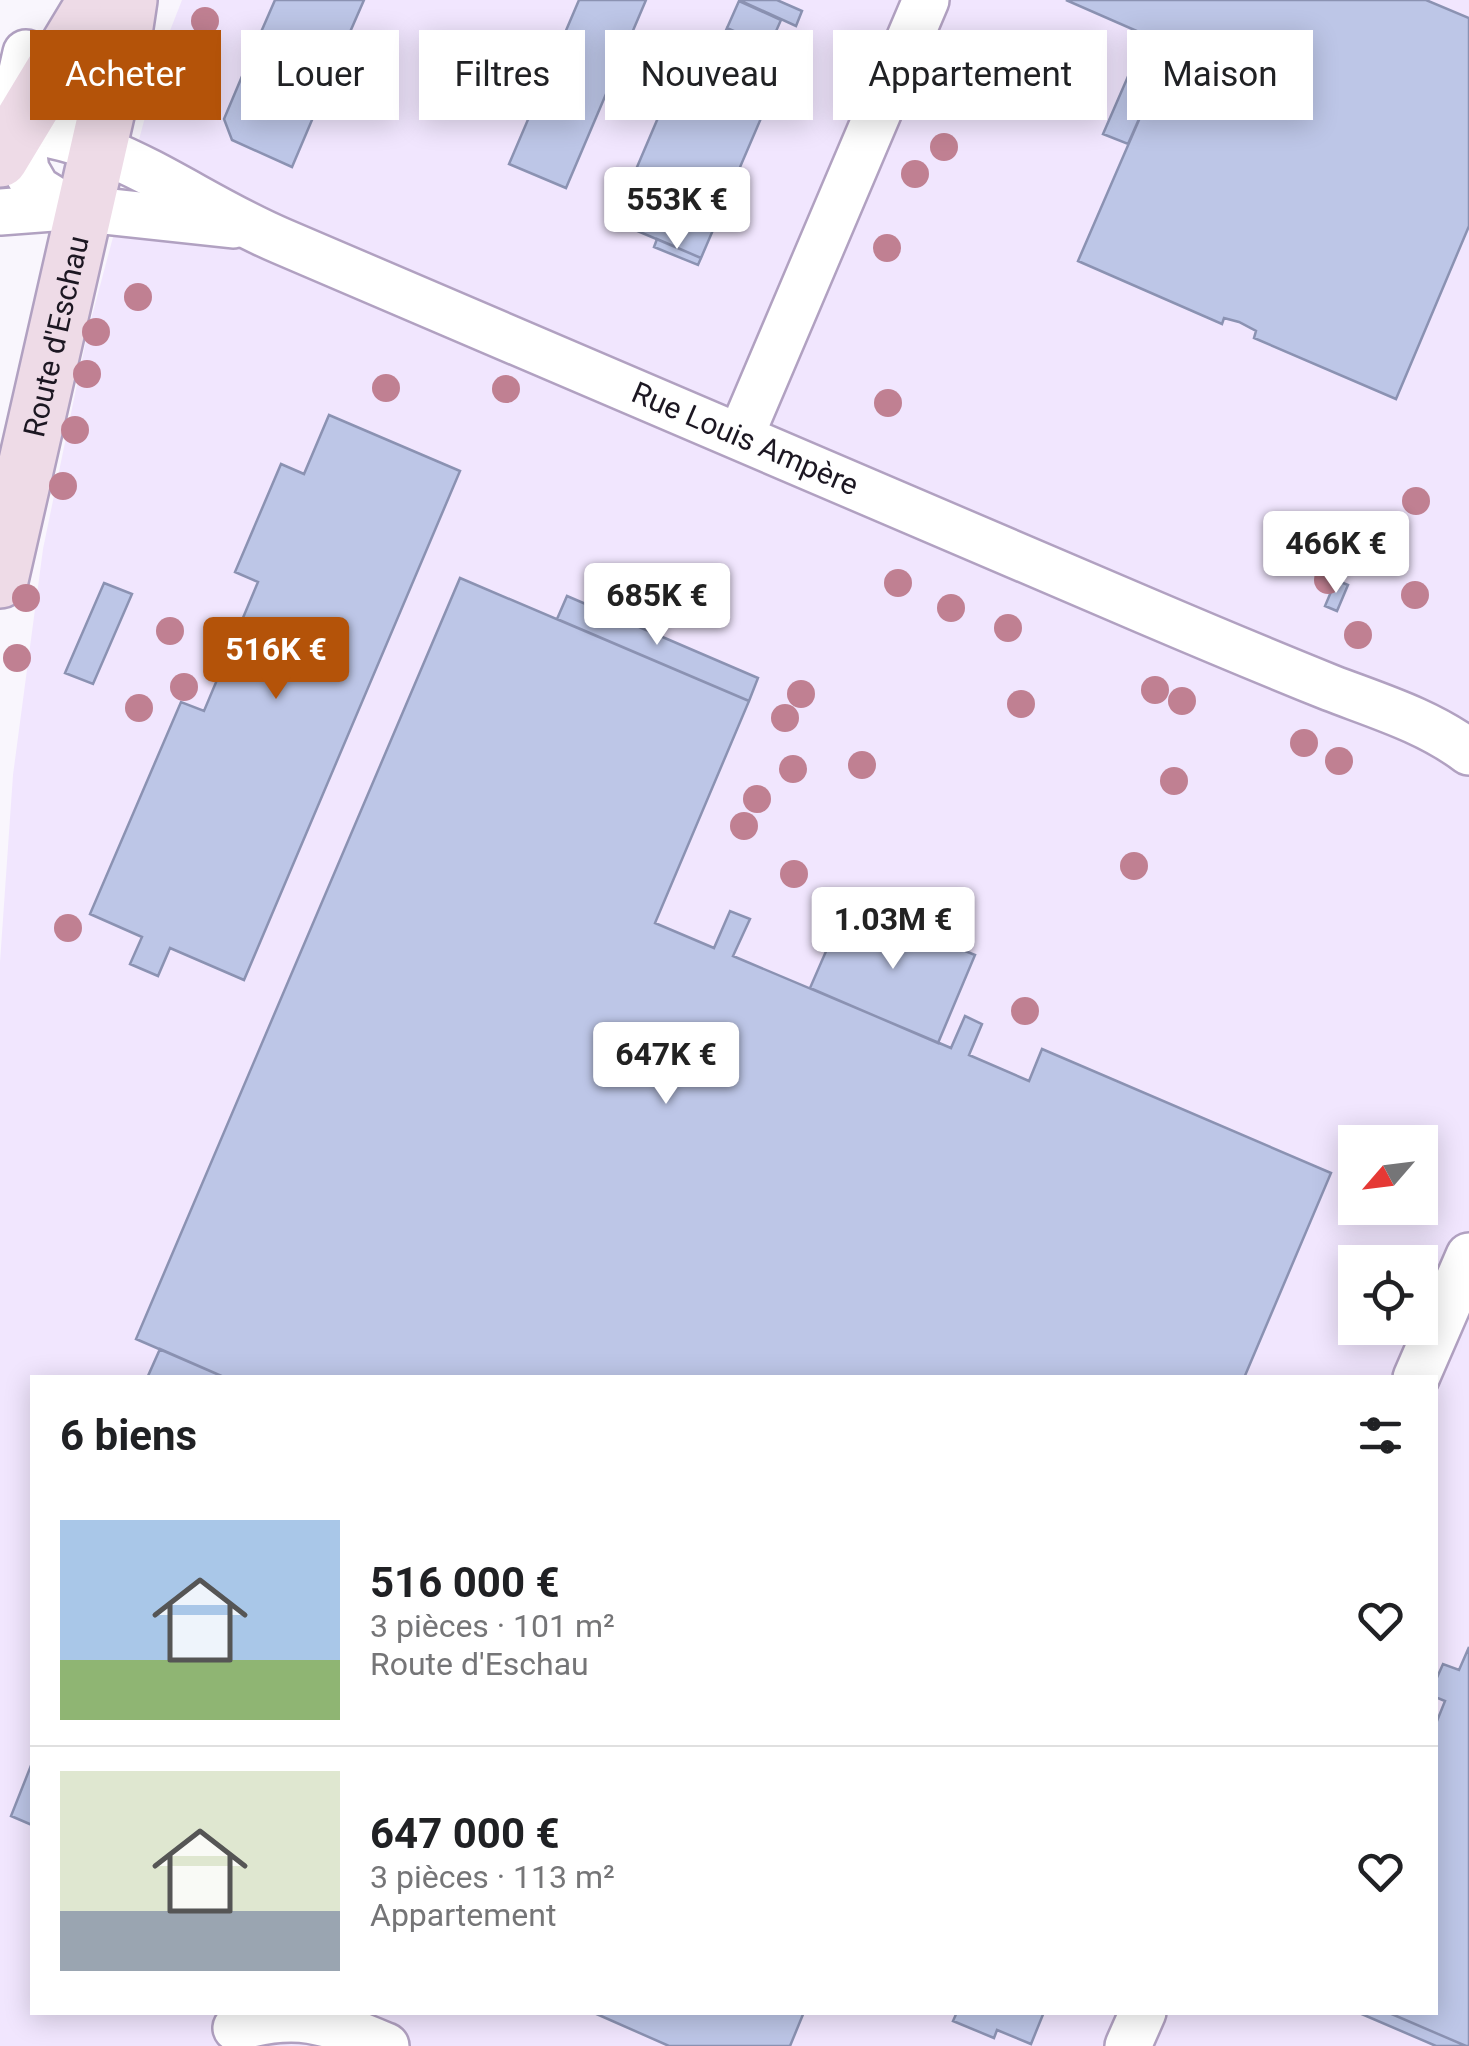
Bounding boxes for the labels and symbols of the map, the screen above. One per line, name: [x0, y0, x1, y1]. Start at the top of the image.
pin: 553K €: [596, 167, 758, 252]
street label: Route d'Eschau: [16, 232, 95, 440]
street label: Rue Louis Ampère: [627, 374, 864, 502]
pin: 466K €: [1255, 511, 1417, 596]
pin: 685K €: [576, 563, 738, 648]
pin: 516K €: [195, 617, 357, 702]
pin: 1.03M €: [801, 887, 985, 972]
pin: 647K €: [585, 1022, 747, 1107]
north arrow: [1338, 1125, 1438, 1225]

